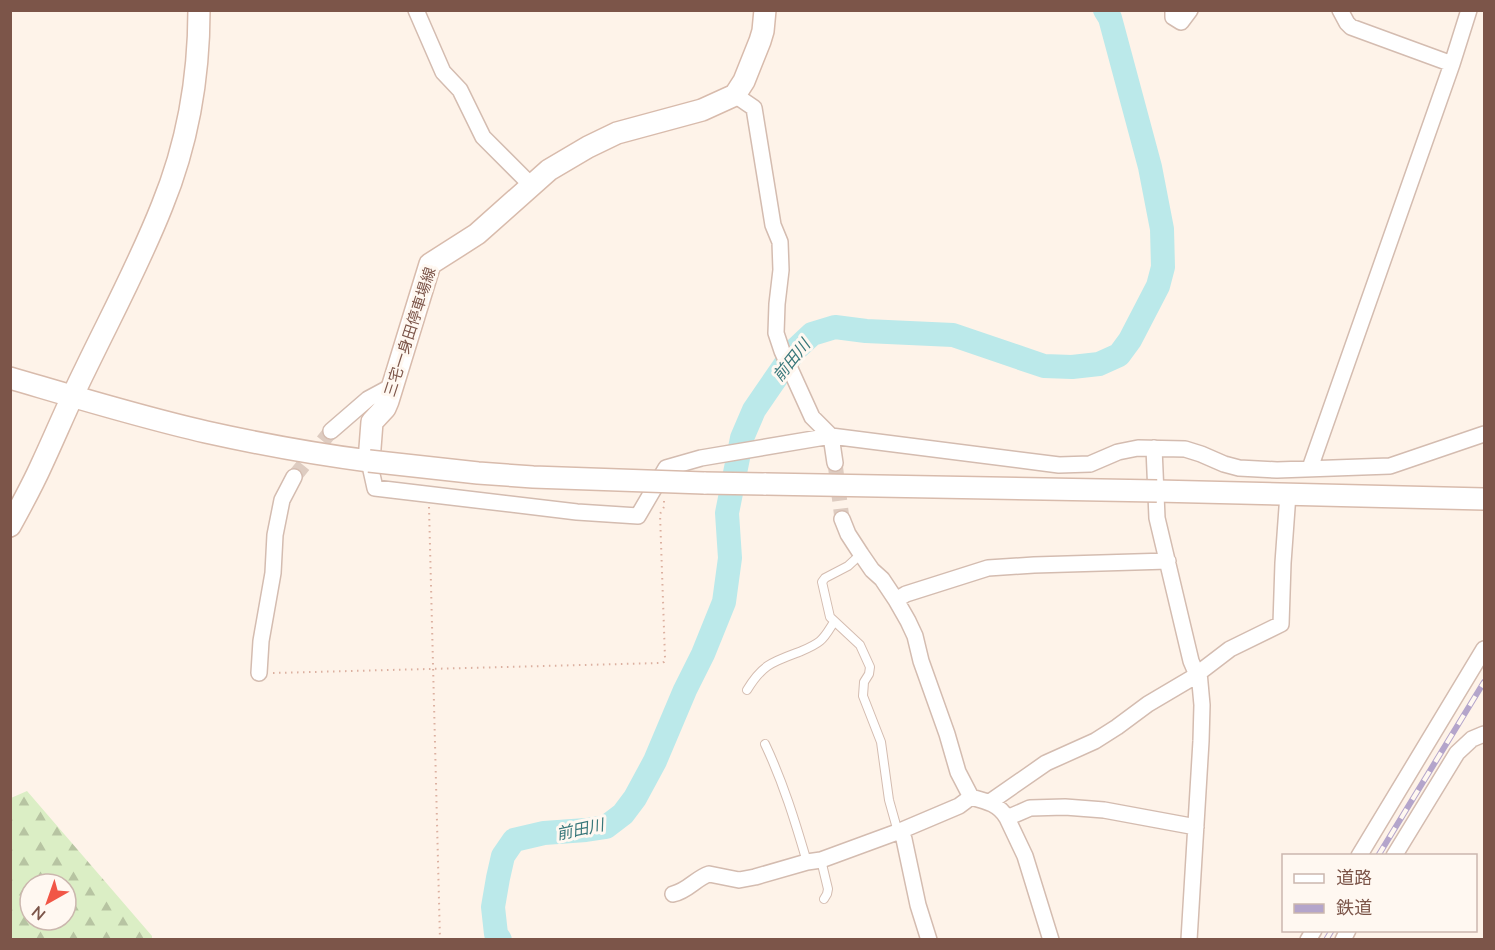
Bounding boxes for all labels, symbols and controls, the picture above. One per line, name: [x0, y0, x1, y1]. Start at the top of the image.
street label: 三宅一身田停車場線: [380, 265, 440, 399]
water label: 前田川: [768, 334, 817, 386]
water label: 前田川: [554, 814, 608, 846]
legend: [1282, 854, 1477, 932]
text: 道路: [1336, 866, 1372, 890]
north arrow: [18, 872, 78, 932]
text: 鉄道: [1336, 896, 1372, 920]
text: N: [27, 900, 51, 925]

